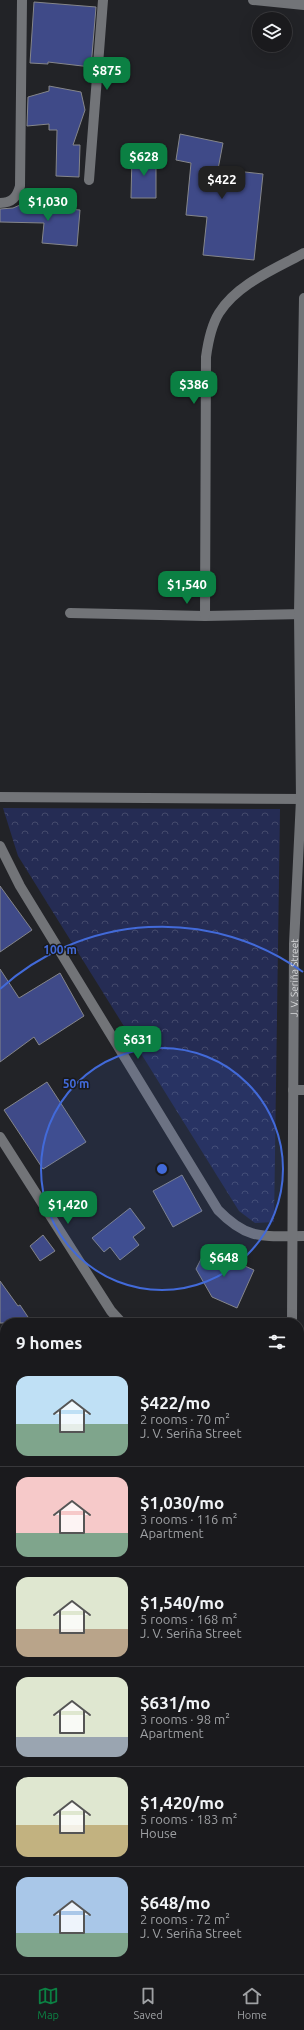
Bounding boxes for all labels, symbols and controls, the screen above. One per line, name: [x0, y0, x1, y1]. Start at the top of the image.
map controls: [252, 12, 292, 52]
button: layers: [252, 12, 292, 52]
pin: $875: [83, 57, 131, 91]
text: $875: [92, 63, 122, 77]
pin: $628: [120, 143, 168, 177]
text: $628: [129, 149, 159, 163]
pin: $422: [198, 166, 246, 200]
text: $422: [207, 172, 237, 186]
pin: $1,030: [15, 188, 81, 222]
text: $1,030: [28, 194, 68, 208]
pin: $386: [170, 371, 218, 405]
text: $386: [179, 377, 209, 391]
pin: $1,540: [154, 571, 220, 605]
text: $1,540: [167, 577, 207, 591]
street label: J. V. Seriña Street: [289, 939, 300, 1017]
text: 100 m: [43, 943, 77, 956]
pin: $631: [114, 1026, 162, 1060]
text: $631: [123, 1032, 153, 1046]
text: 50 m: [63, 1077, 89, 1090]
centre of rings: [155, 1162, 169, 1176]
pin: $1,420: [35, 1191, 101, 1225]
text: $1,420: [48, 1197, 88, 1211]
pin: $648: [200, 1244, 248, 1278]
text: $648: [209, 1250, 239, 1264]
icon: filters: [266, 1331, 288, 1353]
text: 9 homes: [16, 1333, 82, 1352]
icon: home: [48, 1392, 96, 1440]
text: $422/mo: [140, 1393, 210, 1412]
text: 2 rooms · 70 m²: [140, 1412, 230, 1426]
text: J. V. Seriña Street: [140, 1426, 242, 1440]
icon: home: [48, 1493, 96, 1541]
text: $1,030/mo: [140, 1493, 224, 1512]
text: 3 rooms · 116 m²: [140, 1512, 237, 1526]
text: Apartment: [140, 1526, 204, 1540]
icon: home: [48, 1593, 96, 1641]
text: $1,540/mo: [140, 1593, 224, 1612]
text: 5 rooms · 168 m²: [140, 1612, 237, 1626]
text: J. V. Seriña Street: [140, 1626, 242, 1640]
icon: home: [48, 1693, 96, 1741]
text: $631/mo: [140, 1693, 210, 1712]
text: 3 rooms · 98 m²: [140, 1712, 230, 1726]
text: Apartment: [140, 1726, 204, 1740]
icon: home: [48, 1793, 96, 1841]
text: $1,420/mo: [140, 1793, 224, 1812]
text: 5 rooms · 183 m²: [140, 1812, 237, 1826]
text: House: [140, 1826, 177, 1840]
icon: home: [48, 1893, 96, 1941]
text: $648/mo: [140, 1893, 210, 1912]
text: 2 rooms · 72 m²: [140, 1912, 230, 1926]
text: J. V. Seriña Street: [140, 1926, 242, 1940]
tab: Map: [37, 1985, 59, 2021]
tab: Saved: [134, 1985, 163, 2021]
tab: Home: [237, 1985, 267, 2021]

